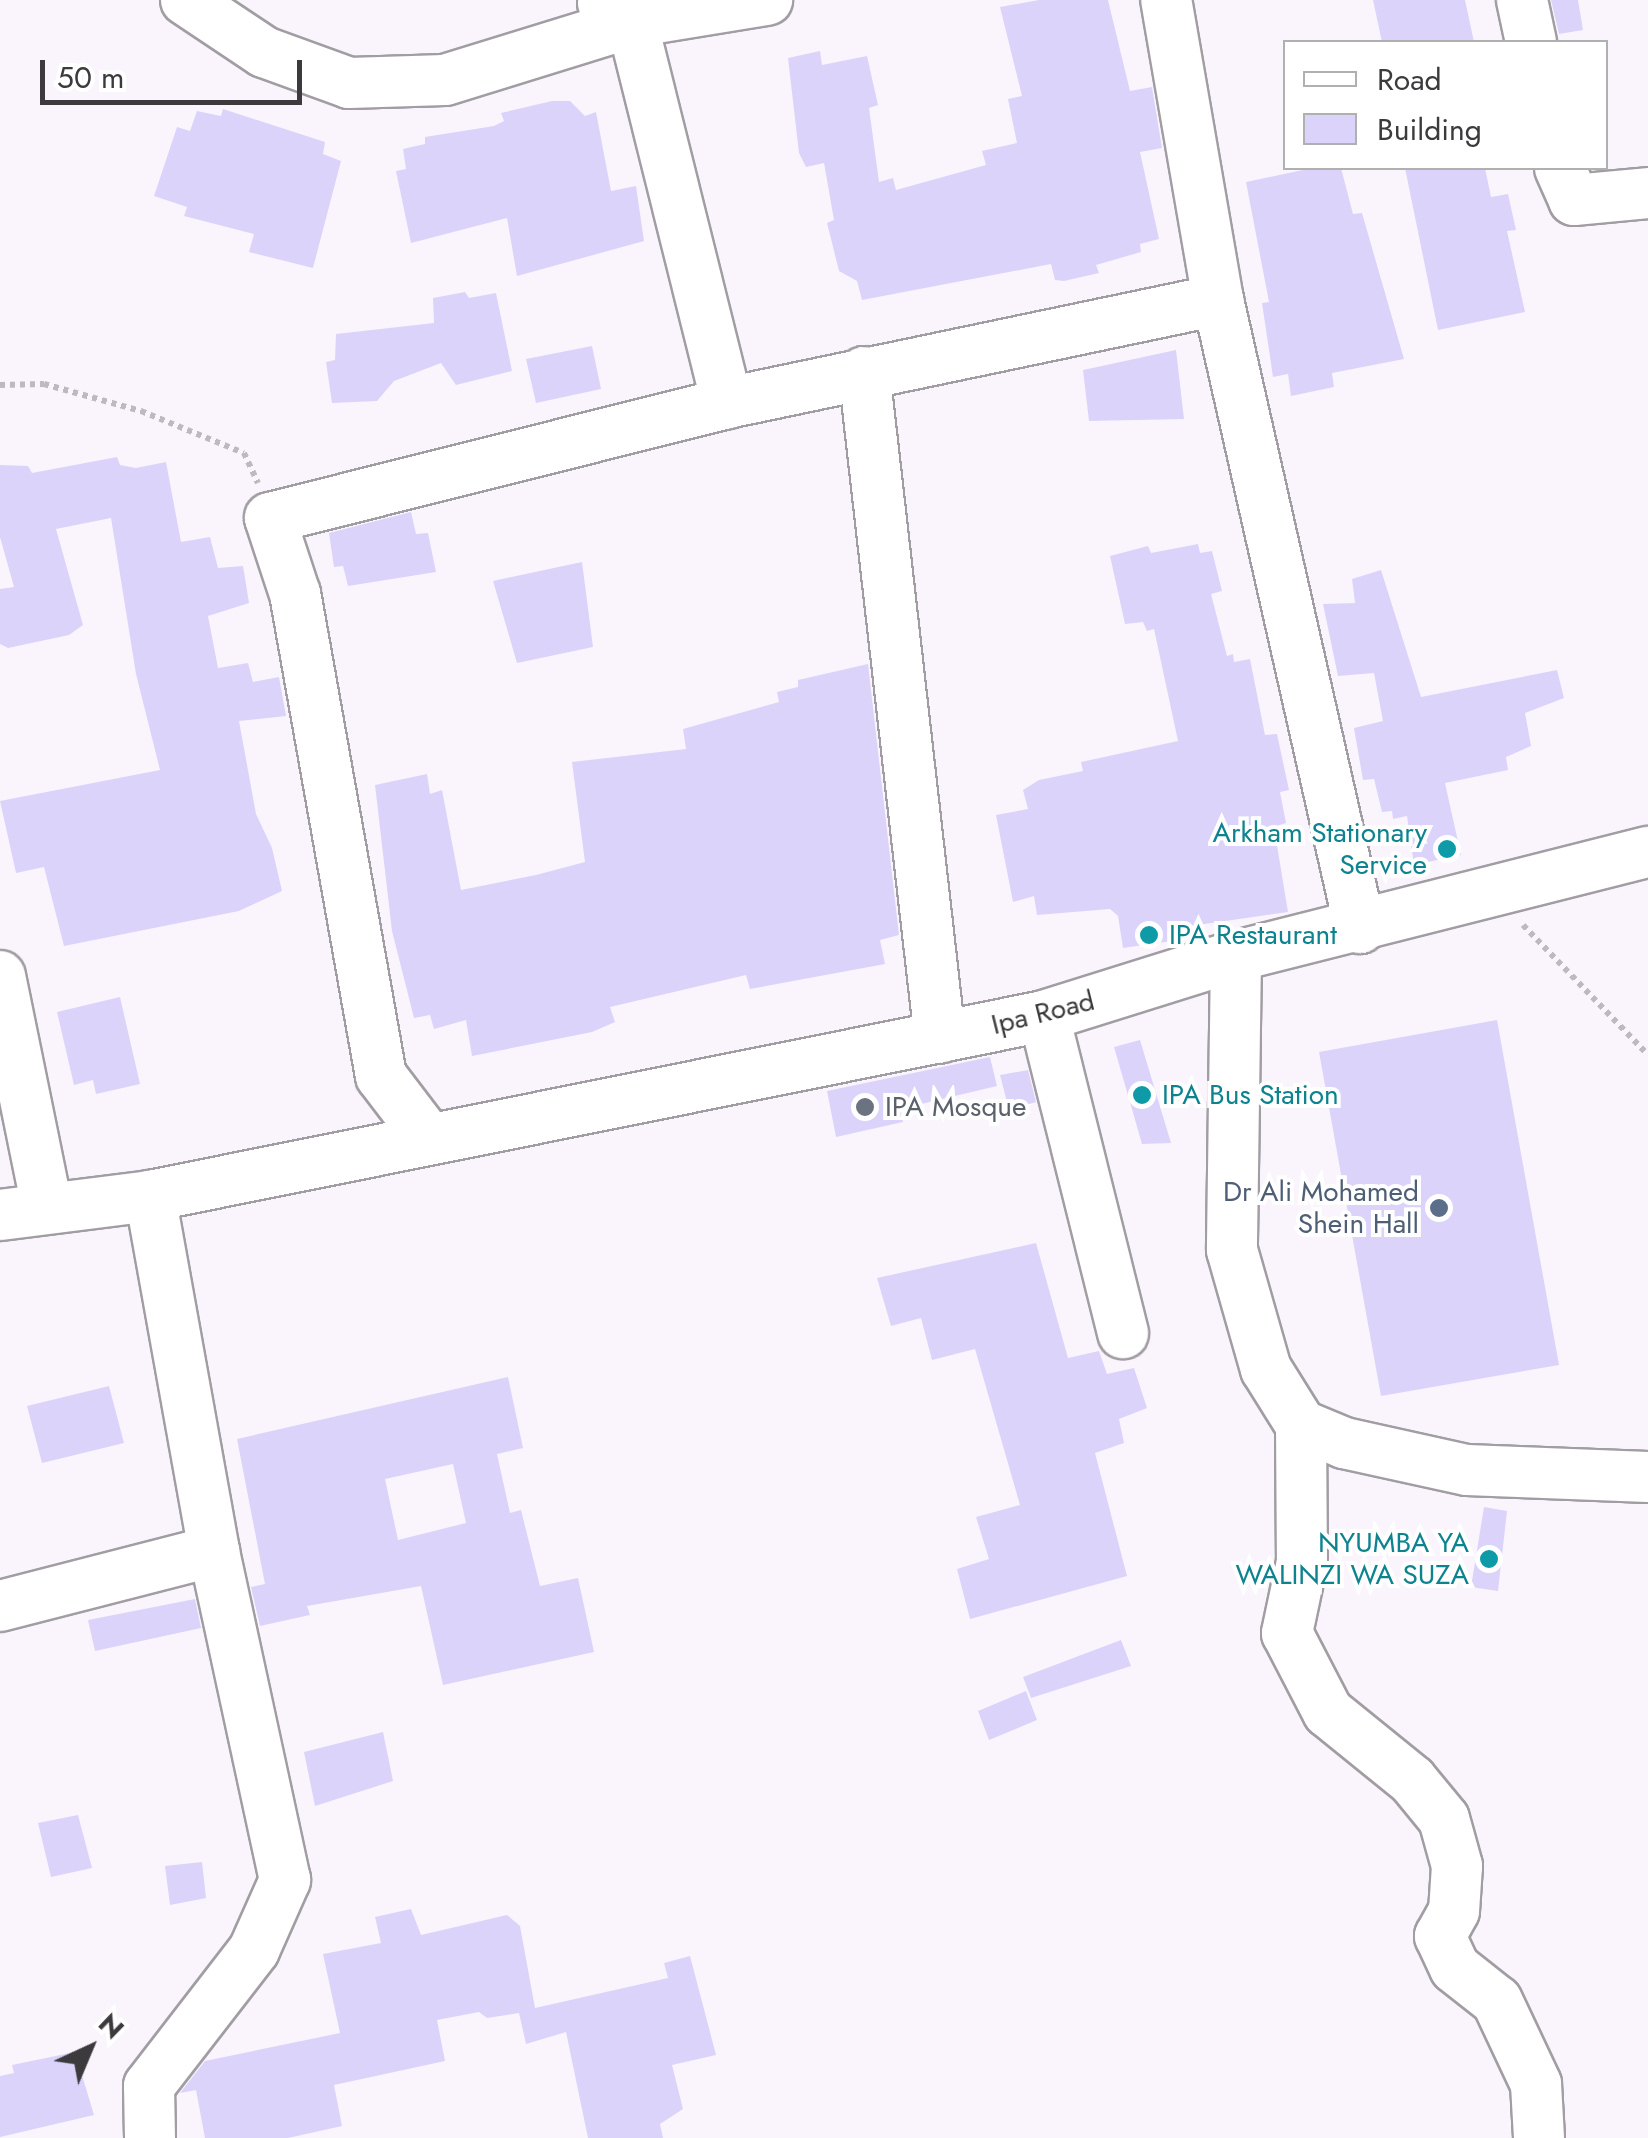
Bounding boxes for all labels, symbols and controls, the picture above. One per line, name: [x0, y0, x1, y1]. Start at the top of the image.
scale bar: [45, 40, 308, 102]
legend: [1283, 40, 1608, 170]
text: 50 m: [57, 56, 124, 99]
text: Road: [1377, 58, 1442, 101]
text: Building: [1377, 108, 1482, 151]
place label: Arkham Stationary Service: [1212, 816, 1427, 882]
marker: Arkham Stationary Service: [1436, 838, 1458, 860]
place label: IPA Restaurant: [1169, 918, 1337, 952]
marker: IPA Restaurant: [1138, 924, 1160, 946]
street label: Ipa Road: [988, 984, 1098, 1042]
place label: IPA Bus Station: [1162, 1078, 1339, 1112]
marker: IPA Bus Station: [1131, 1084, 1153, 1106]
place label: IPA Mosque: [885, 1090, 1026, 1124]
marker: IPA Mosque: [854, 1096, 876, 1118]
place label: Dr Ali Mohamed Shein Hall: [1223, 1175, 1419, 1241]
marker: Dr Ali Mohamed Shein Hall: [1428, 1197, 1450, 1219]
place label: NYUMBA YA WALINZI WA SUZA: [1236, 1526, 1469, 1592]
marker: NYUMBA YA WALINZI WA SUZA: [1478, 1548, 1500, 1570]
north arrow: [40, 1998, 140, 2098]
text: N: [89, 2004, 133, 2049]

